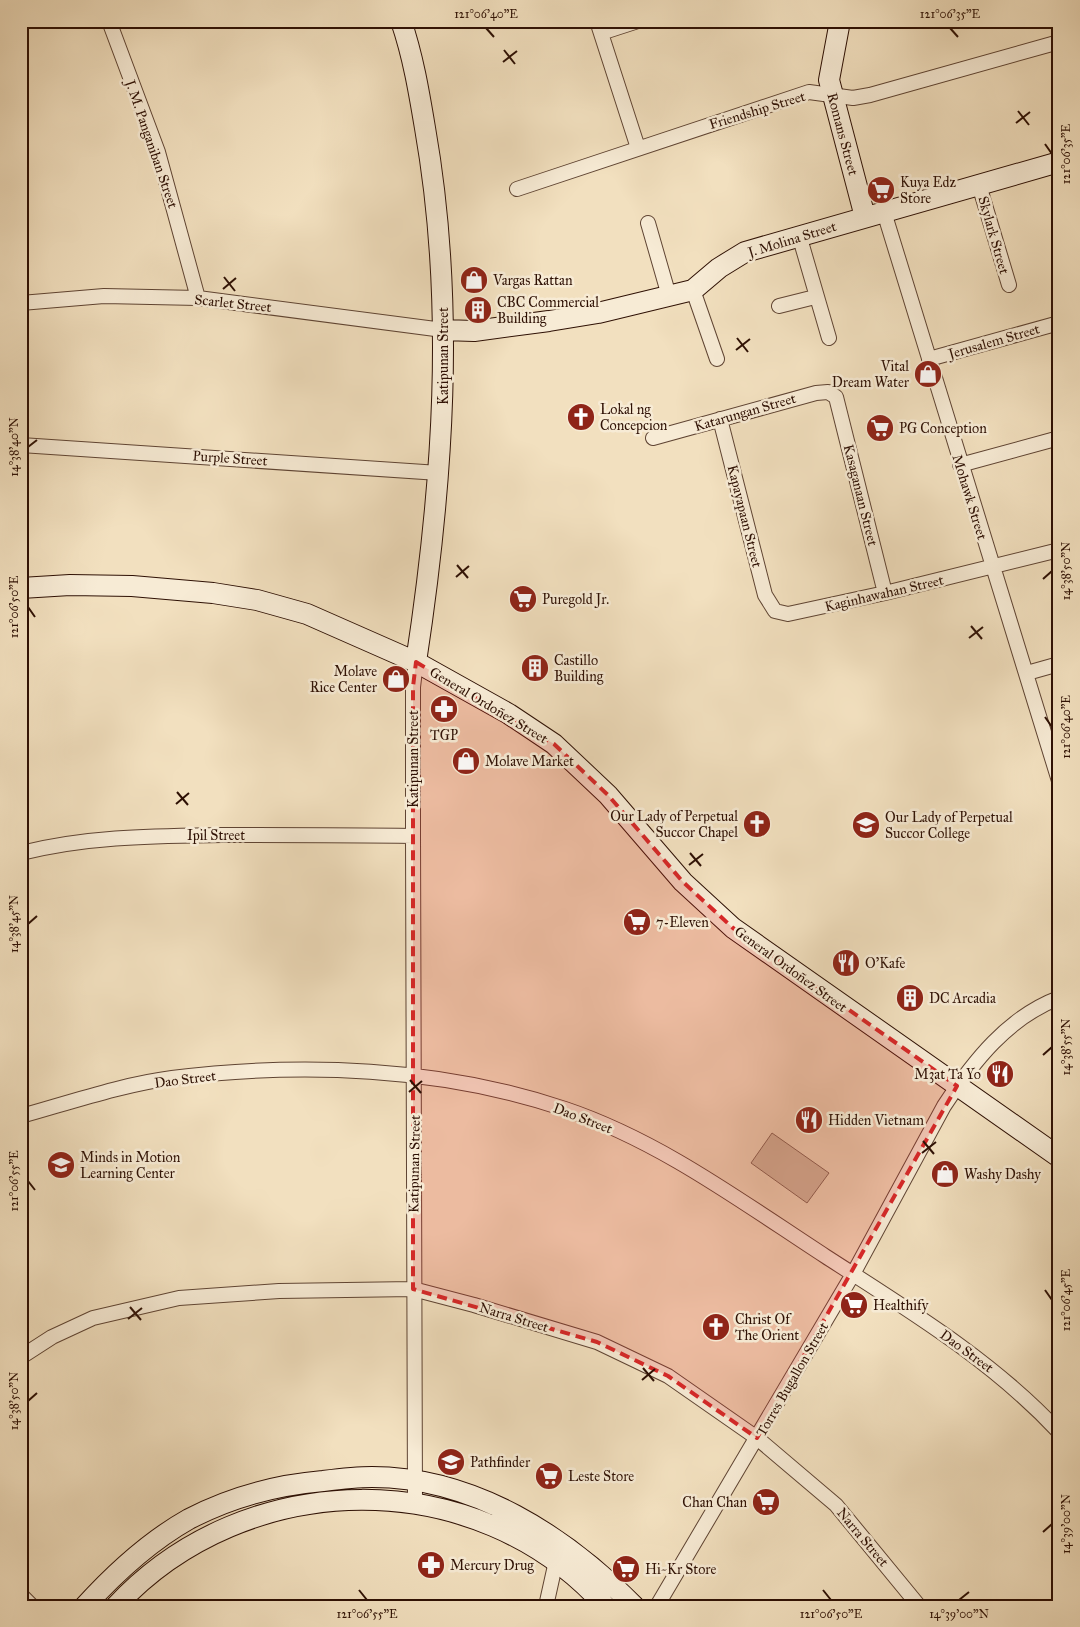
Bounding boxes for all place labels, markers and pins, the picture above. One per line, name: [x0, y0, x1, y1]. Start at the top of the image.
place label: Kuya Edz Store: [900, 174, 957, 207]
supermarket icon: Kuya Edz Store: [866, 175, 896, 205]
shop icon: Vargas Rattan: [459, 265, 489, 295]
place label: Vargas Rattan: [492, 272, 573, 289]
place label: CBC Commercial Building: [497, 294, 599, 327]
building icon: CBC Commercial Building: [463, 295, 493, 325]
place label: Vital Dream Water: [832, 358, 910, 391]
shop icon: Vital Dream Water: [913, 359, 943, 389]
place label: Lokal ng Concepcion: [600, 401, 668, 434]
church icon: Lokal ng Concepcion: [566, 402, 596, 432]
supermarket icon: PG Conception: [865, 413, 895, 443]
place label: PG Conception: [899, 420, 987, 437]
supermarket icon: Puregold Jr.: [508, 584, 538, 614]
place label: Puregold Jr.: [542, 591, 609, 609]
place label: Castillo Building: [554, 652, 604, 685]
building icon: Castillo Building: [520, 653, 550, 683]
place label: Molave Rice Center: [310, 663, 378, 696]
shop icon: Molave Rice Center: [381, 664, 411, 694]
pharmacy icon: TGP: [429, 694, 459, 724]
place label: TGP: [430, 727, 458, 744]
shop icon: Molave Market: [451, 746, 481, 776]
place label: Molave Market: [485, 753, 574, 770]
place label: Our Lady of Perpetual Succor Chapel: [610, 808, 738, 841]
church icon: Our Lady of Perpetual Succor Chapel: [742, 809, 772, 839]
place label: Our Lady of Perpetual Succor College: [885, 809, 1013, 842]
school or university icon: Our Lady of Perpetual Succor College: [851, 810, 881, 840]
supermarket icon: 7-Eleven: [622, 907, 652, 937]
place label: 7-Eleven: [656, 914, 709, 931]
restaurant icon: O’Kafe: [831, 948, 861, 978]
place label: O’Kafe: [865, 955, 906, 972]
building icon: DC Arcadia: [895, 983, 925, 1013]
place label: DC Arcadia: [929, 990, 996, 1007]
restaurant icon: M3at Ta Yo: [985, 1059, 1015, 1089]
place label: M3at Ta Yo: [914, 1066, 981, 1083]
restaurant icon: Hidden Vietnam: [794, 1105, 824, 1135]
place label: Hidden Vietnam: [828, 1112, 924, 1129]
place label: Minds in Motion Learning Center: [80, 1149, 181, 1182]
school or university icon: Minds in Motion Learning Center: [46, 1150, 76, 1180]
shop icon: Washy Dashy: [930, 1159, 960, 1189]
place label: Washy Dashy: [964, 1166, 1041, 1183]
supermarket icon: Healthify: [839, 1290, 869, 1320]
place label: Healthify: [873, 1297, 929, 1314]
place label: Christ Of The Orient: [735, 1311, 799, 1344]
church icon: Christ Of The Orient: [701, 1312, 731, 1342]
school or university icon: Pathfinder: [436, 1447, 466, 1477]
place label: Pathfinder: [470, 1454, 531, 1471]
supermarket icon: Leste Store: [534, 1461, 564, 1491]
place label: Leste Store: [568, 1468, 634, 1485]
supermarket icon: Chan Chan: [751, 1487, 781, 1517]
place label: Chan Chan: [682, 1494, 747, 1511]
pharmacy icon: Mercury Drug: [416, 1550, 446, 1580]
supermarket icon: Hi~Kr Store: [611, 1554, 641, 1584]
place label: Mercury Drug: [450, 1557, 534, 1574]
place label: Hi~Kr Store: [645, 1561, 716, 1578]

